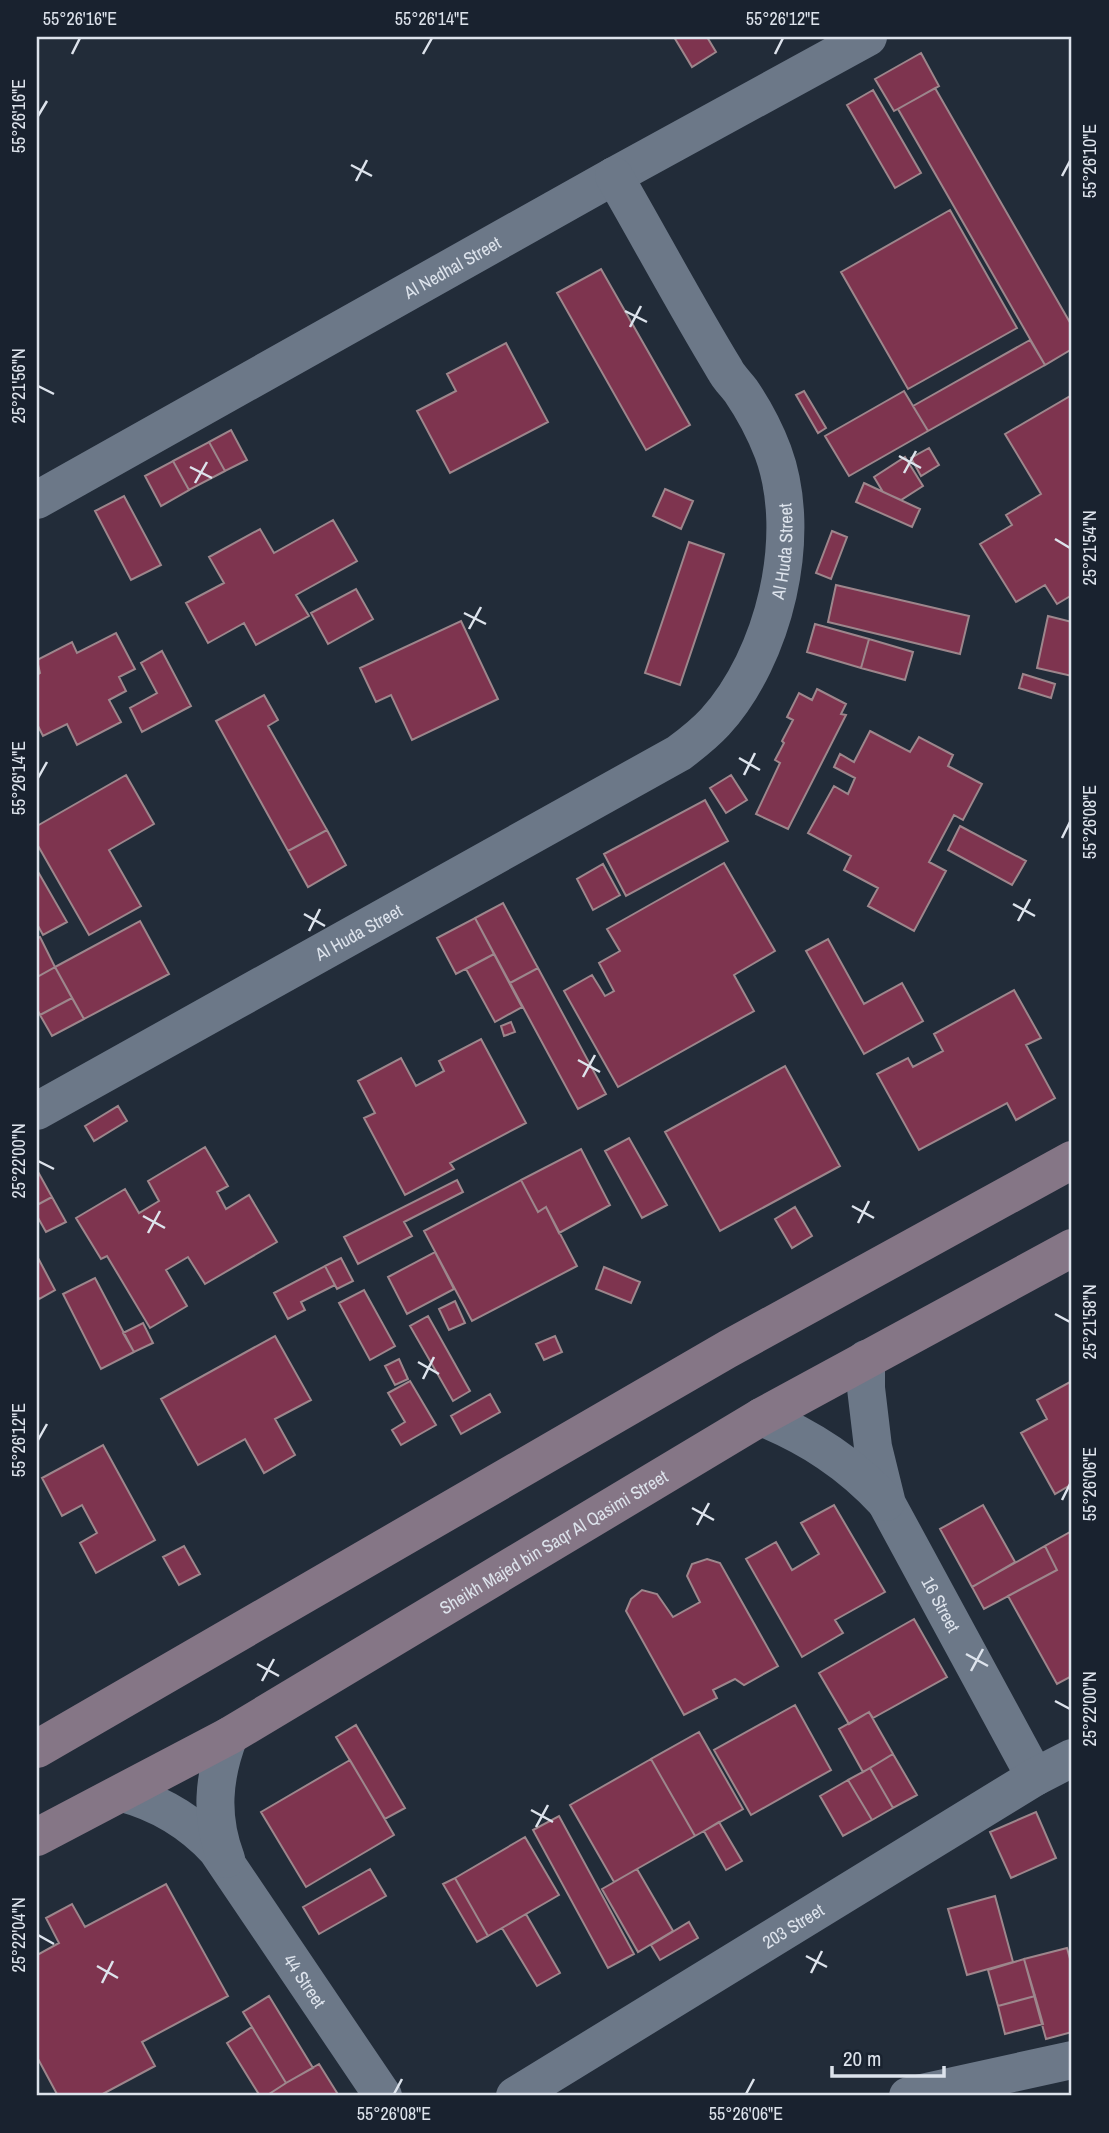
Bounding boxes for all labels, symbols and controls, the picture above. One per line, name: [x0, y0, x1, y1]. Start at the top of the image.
text: 55°26'16"E: [43, 6, 117, 31]
text: 55°26'14"E: [395, 6, 469, 31]
text: 55°26'12"E: [746, 6, 820, 31]
text: 55°26'16"E: [6, 79, 31, 153]
text: 55°26'10"E: [1077, 124, 1102, 198]
street label: Al Nedhal Street: [398, 230, 505, 305]
text: 25°21'56"N: [6, 348, 31, 424]
street label: Al Huda Street: [764, 502, 798, 602]
text: 25°21'54"N: [1077, 510, 1102, 586]
text: 55°26'14"E: [6, 741, 31, 815]
text: 55°26'08"E: [1077, 785, 1102, 859]
street label: Al Huda Street: [309, 897, 406, 967]
text: 25°22'00"N: [6, 1123, 31, 1199]
text: 25°21'58"N: [1077, 1284, 1102, 1360]
text: 55°26'12"E: [6, 1403, 31, 1477]
text: 55°26'06"E: [1077, 1447, 1102, 1521]
street label: Sheikh Majed bin Saqr Al Qasimi Street: [434, 1463, 672, 1620]
street label: 16 Street: [916, 1572, 967, 1636]
text: 25°22'00"N: [1077, 1671, 1102, 1747]
text: 25°22'04"N: [6, 1897, 31, 1973]
street label: 203 Street: [757, 1897, 828, 1954]
street label: 44 Street: [278, 1949, 332, 2013]
scale bar: [832, 2035, 944, 2079]
text: 20 m: [843, 2044, 881, 2073]
text: 55°26'08"E: [357, 2101, 431, 2126]
text: 55°26'06"E: [709, 2101, 783, 2126]

